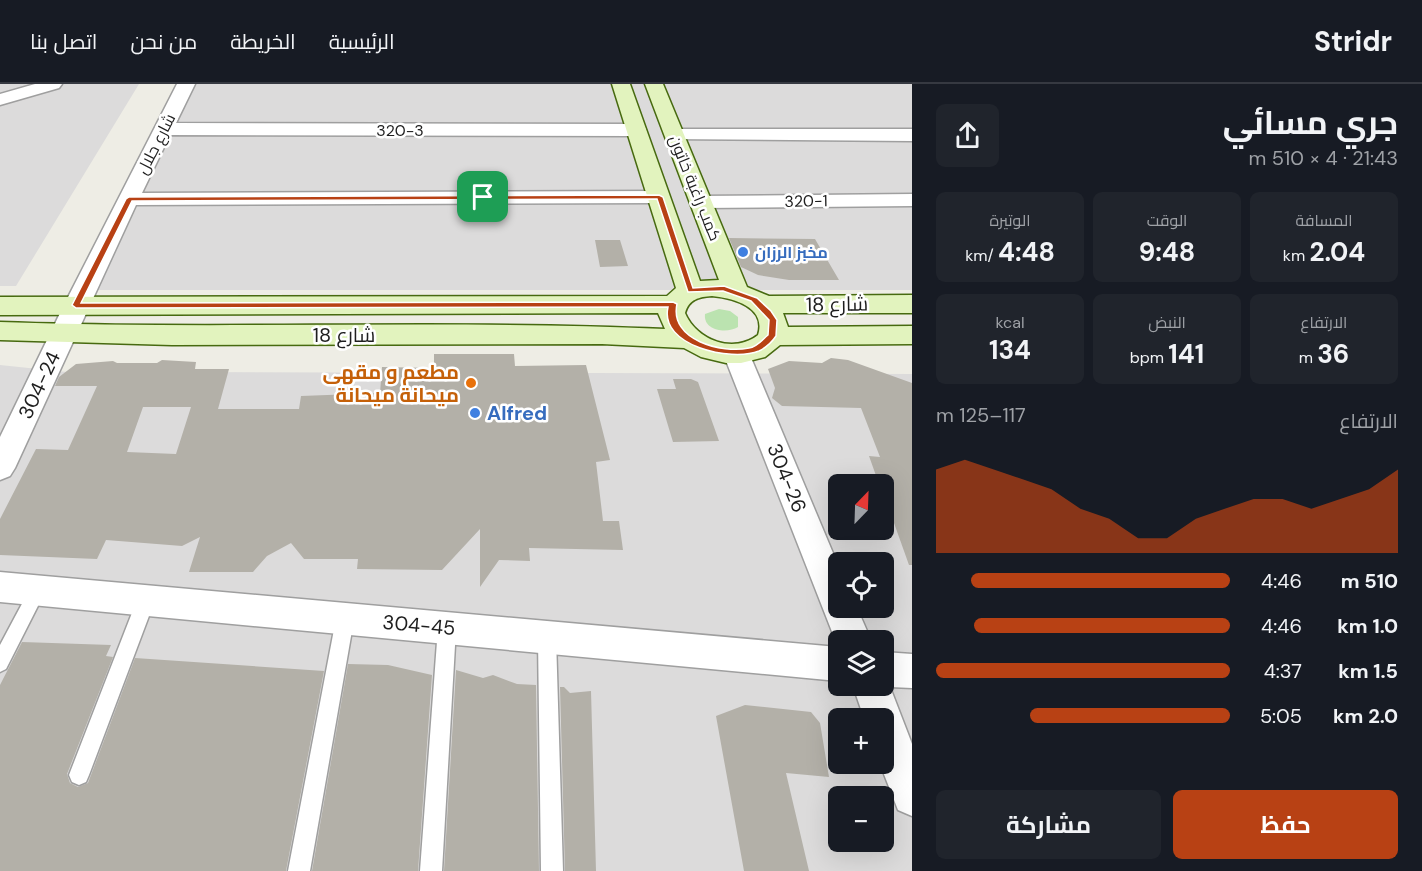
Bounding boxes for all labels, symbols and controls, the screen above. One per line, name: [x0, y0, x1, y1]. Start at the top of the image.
text: Stridr: [1314, 23, 1392, 60]
text: اتصل بنا: [30, 28, 97, 56]
text: من نحن: [130, 28, 197, 56]
text: الخريطة: [230, 28, 296, 56]
text: الرئيسية: [329, 28, 395, 56]
text: جري مسائي: [1223, 101, 1398, 144]
button: share: [936, 104, 999, 167]
street label: شارع جلال: [132, 110, 181, 178]
street label: 320-3: [376, 120, 424, 141]
street label: كمب راغبة خاتون: [664, 132, 726, 244]
text: 21:43 · 4 × 510 m: [1249, 145, 1398, 171]
pin: [457, 171, 508, 222]
icon: arrive: [466, 180, 499, 213]
street label: 320-1: [784, 190, 828, 212]
text: الوتيرة: [989, 210, 1031, 231]
text: الوقت: [1147, 210, 1187, 231]
text: المسافة: [1296, 210, 1352, 231]
text: 4:48: [998, 235, 1055, 269]
text: 9:48: [1139, 235, 1195, 269]
text: 2.04: [1309, 235, 1365, 269]
place label: مخبز الرزان: [755, 242, 828, 263]
marker: مخبز الرزان: [736, 245, 750, 259]
text: /km: [965, 245, 998, 266]
text: km: [1283, 245, 1309, 266]
street label: شارع 18: [806, 290, 868, 319]
text: kcal: [996, 312, 1024, 333]
text: النبض: [1148, 312, 1186, 333]
text: الارتفاع: [1301, 312, 1347, 333]
street label: شارع 18: [313, 322, 375, 349]
text: 134: [989, 333, 1031, 367]
text: 141: [1168, 337, 1204, 371]
text: 36: [1317, 337, 1349, 371]
street label: 304-24: [12, 347, 66, 423]
text: bpm: [1130, 347, 1168, 368]
text: m: [1299, 347, 1317, 368]
place label: مطعم و مقهى ميحانة ميحانة: [322, 359, 459, 408]
marker: مطعم و مقهى ميحانة ميحانة: [464, 376, 478, 390]
place label: Alfred: [487, 400, 547, 426]
text: 117–125 m: [936, 402, 1026, 428]
marker: Alfred: [468, 406, 482, 420]
text: الارتفاع: [1339, 408, 1398, 434]
street label: 304-26: [761, 439, 813, 517]
north arrow: [828, 474, 894, 540]
map controls: [828, 474, 894, 852]
button: locate: [828, 552, 894, 618]
text: 4:46: [1261, 568, 1302, 594]
text: 510 m: [1341, 568, 1398, 594]
street label: 304-45: [382, 609, 456, 641]
text: 4:46: [1261, 613, 1302, 639]
text: 1.0 km: [1337, 613, 1398, 639]
button: layers: [828, 630, 894, 696]
text: 4:37: [1264, 658, 1302, 684]
text: 1.5 km: [1338, 658, 1398, 684]
text: 5:05: [1260, 703, 1302, 729]
text: 2.0 km: [1333, 703, 1398, 729]
button: +: [828, 708, 894, 774]
button: −: [828, 786, 894, 852]
button: مشاركة: [936, 790, 1161, 859]
button: حفظ: [1173, 790, 1398, 859]

